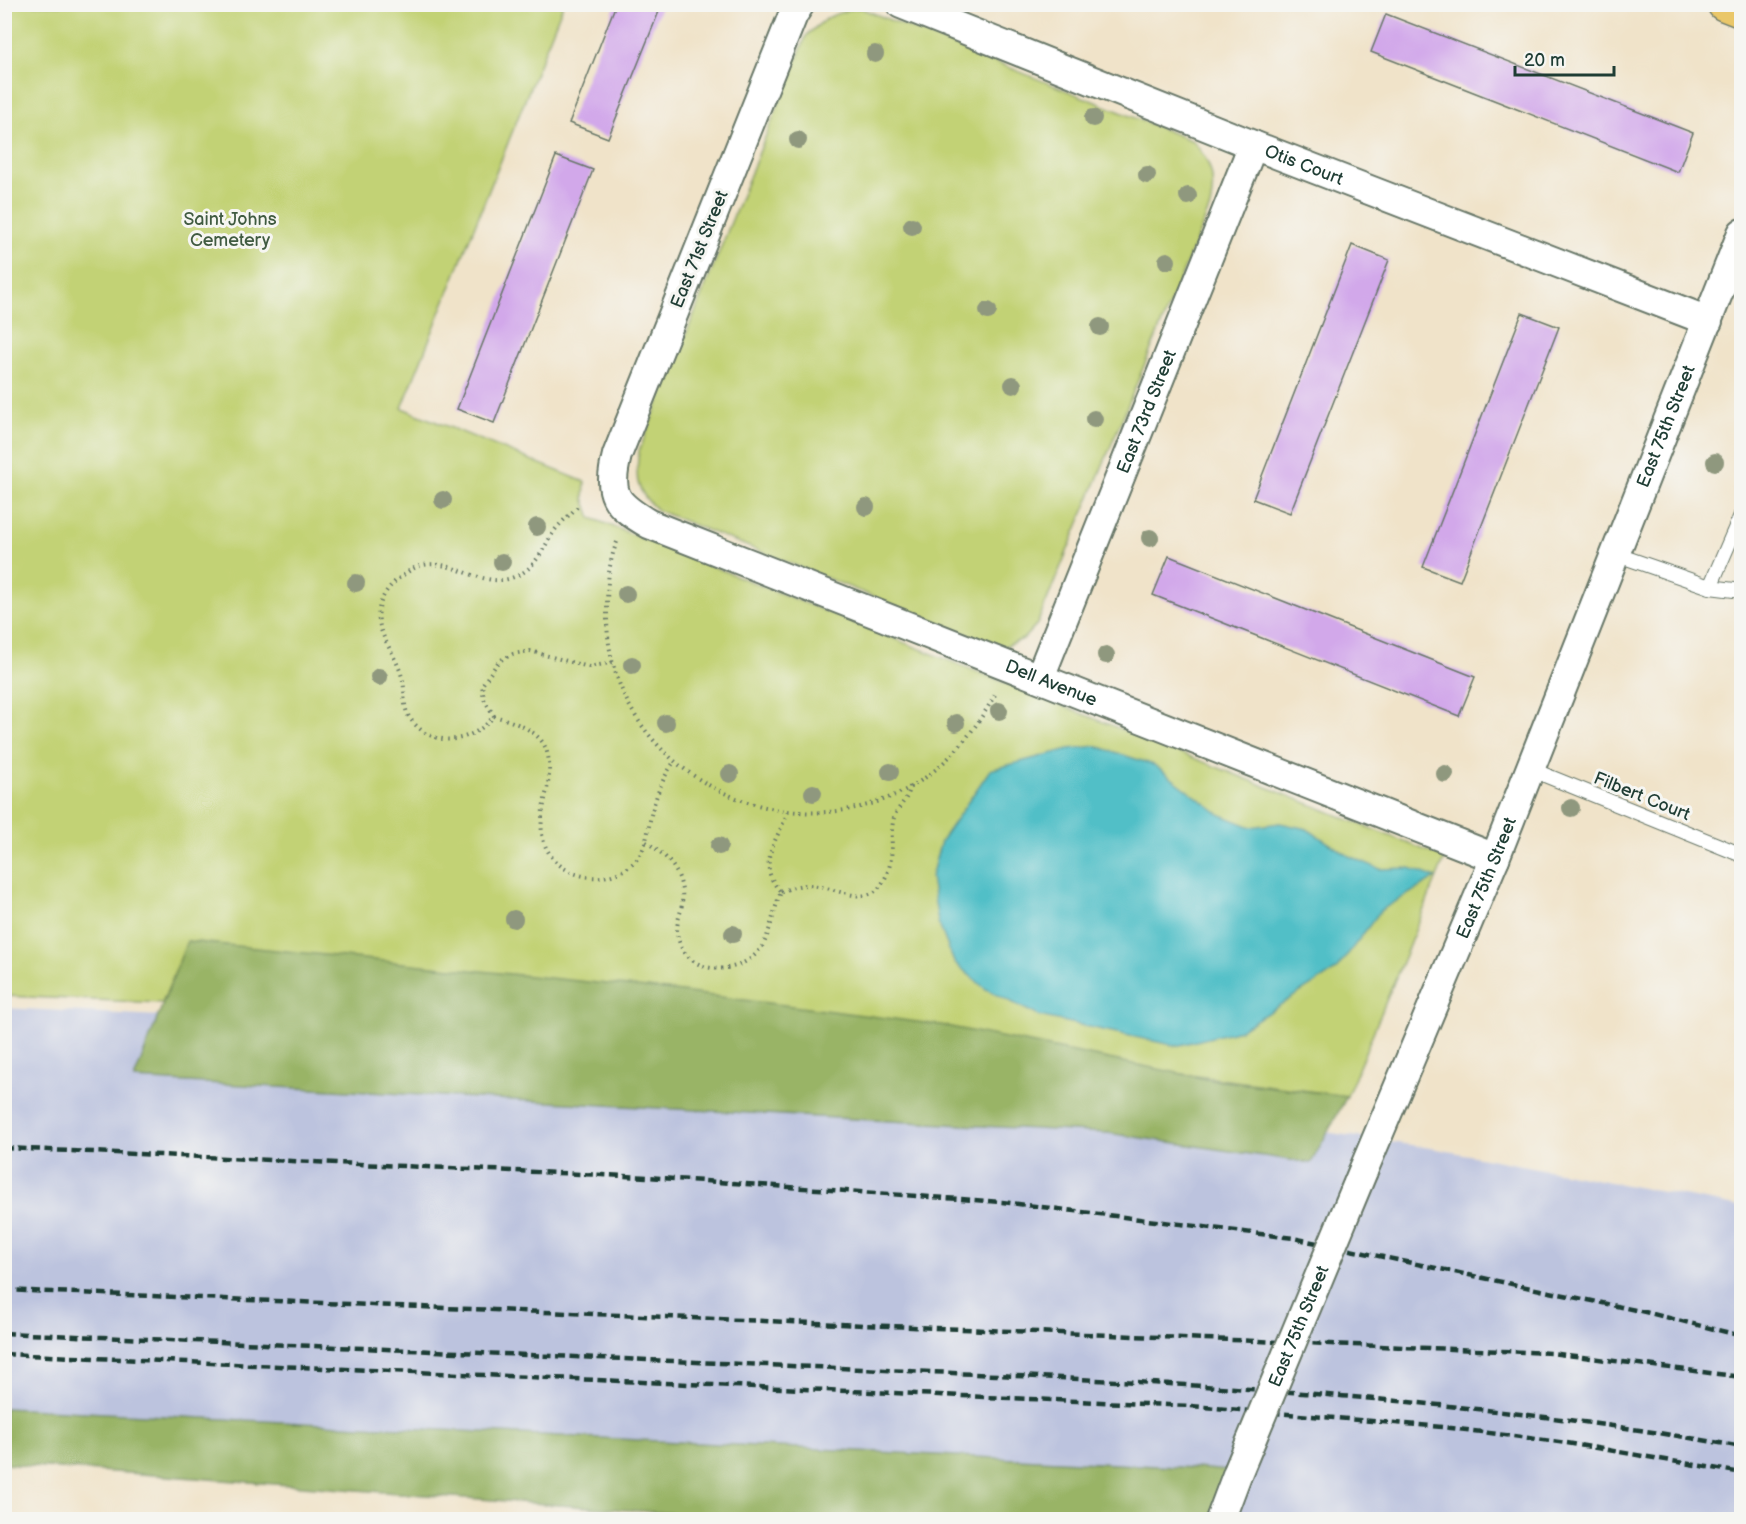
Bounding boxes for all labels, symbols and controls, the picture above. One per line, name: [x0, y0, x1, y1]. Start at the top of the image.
scale bar: [1515, 39, 1614, 77]
text: 20 m: [1524, 50, 1565, 71]
street label: Otis Court: [1262, 141, 1347, 190]
street label: East 71st Street: [666, 187, 733, 311]
park label: Saint Johns Cemetery: [183, 209, 277, 251]
street label: East 73rd Street: [1113, 346, 1181, 477]
street label: East 75th Street: [1633, 362, 1700, 490]
street label: Dell Avenue: [1002, 656, 1100, 711]
street label: Filbert Court: [1591, 768, 1693, 825]
street label: East 75th Street: [1452, 814, 1521, 942]
street label: East 75th Street: [1265, 1262, 1334, 1390]

